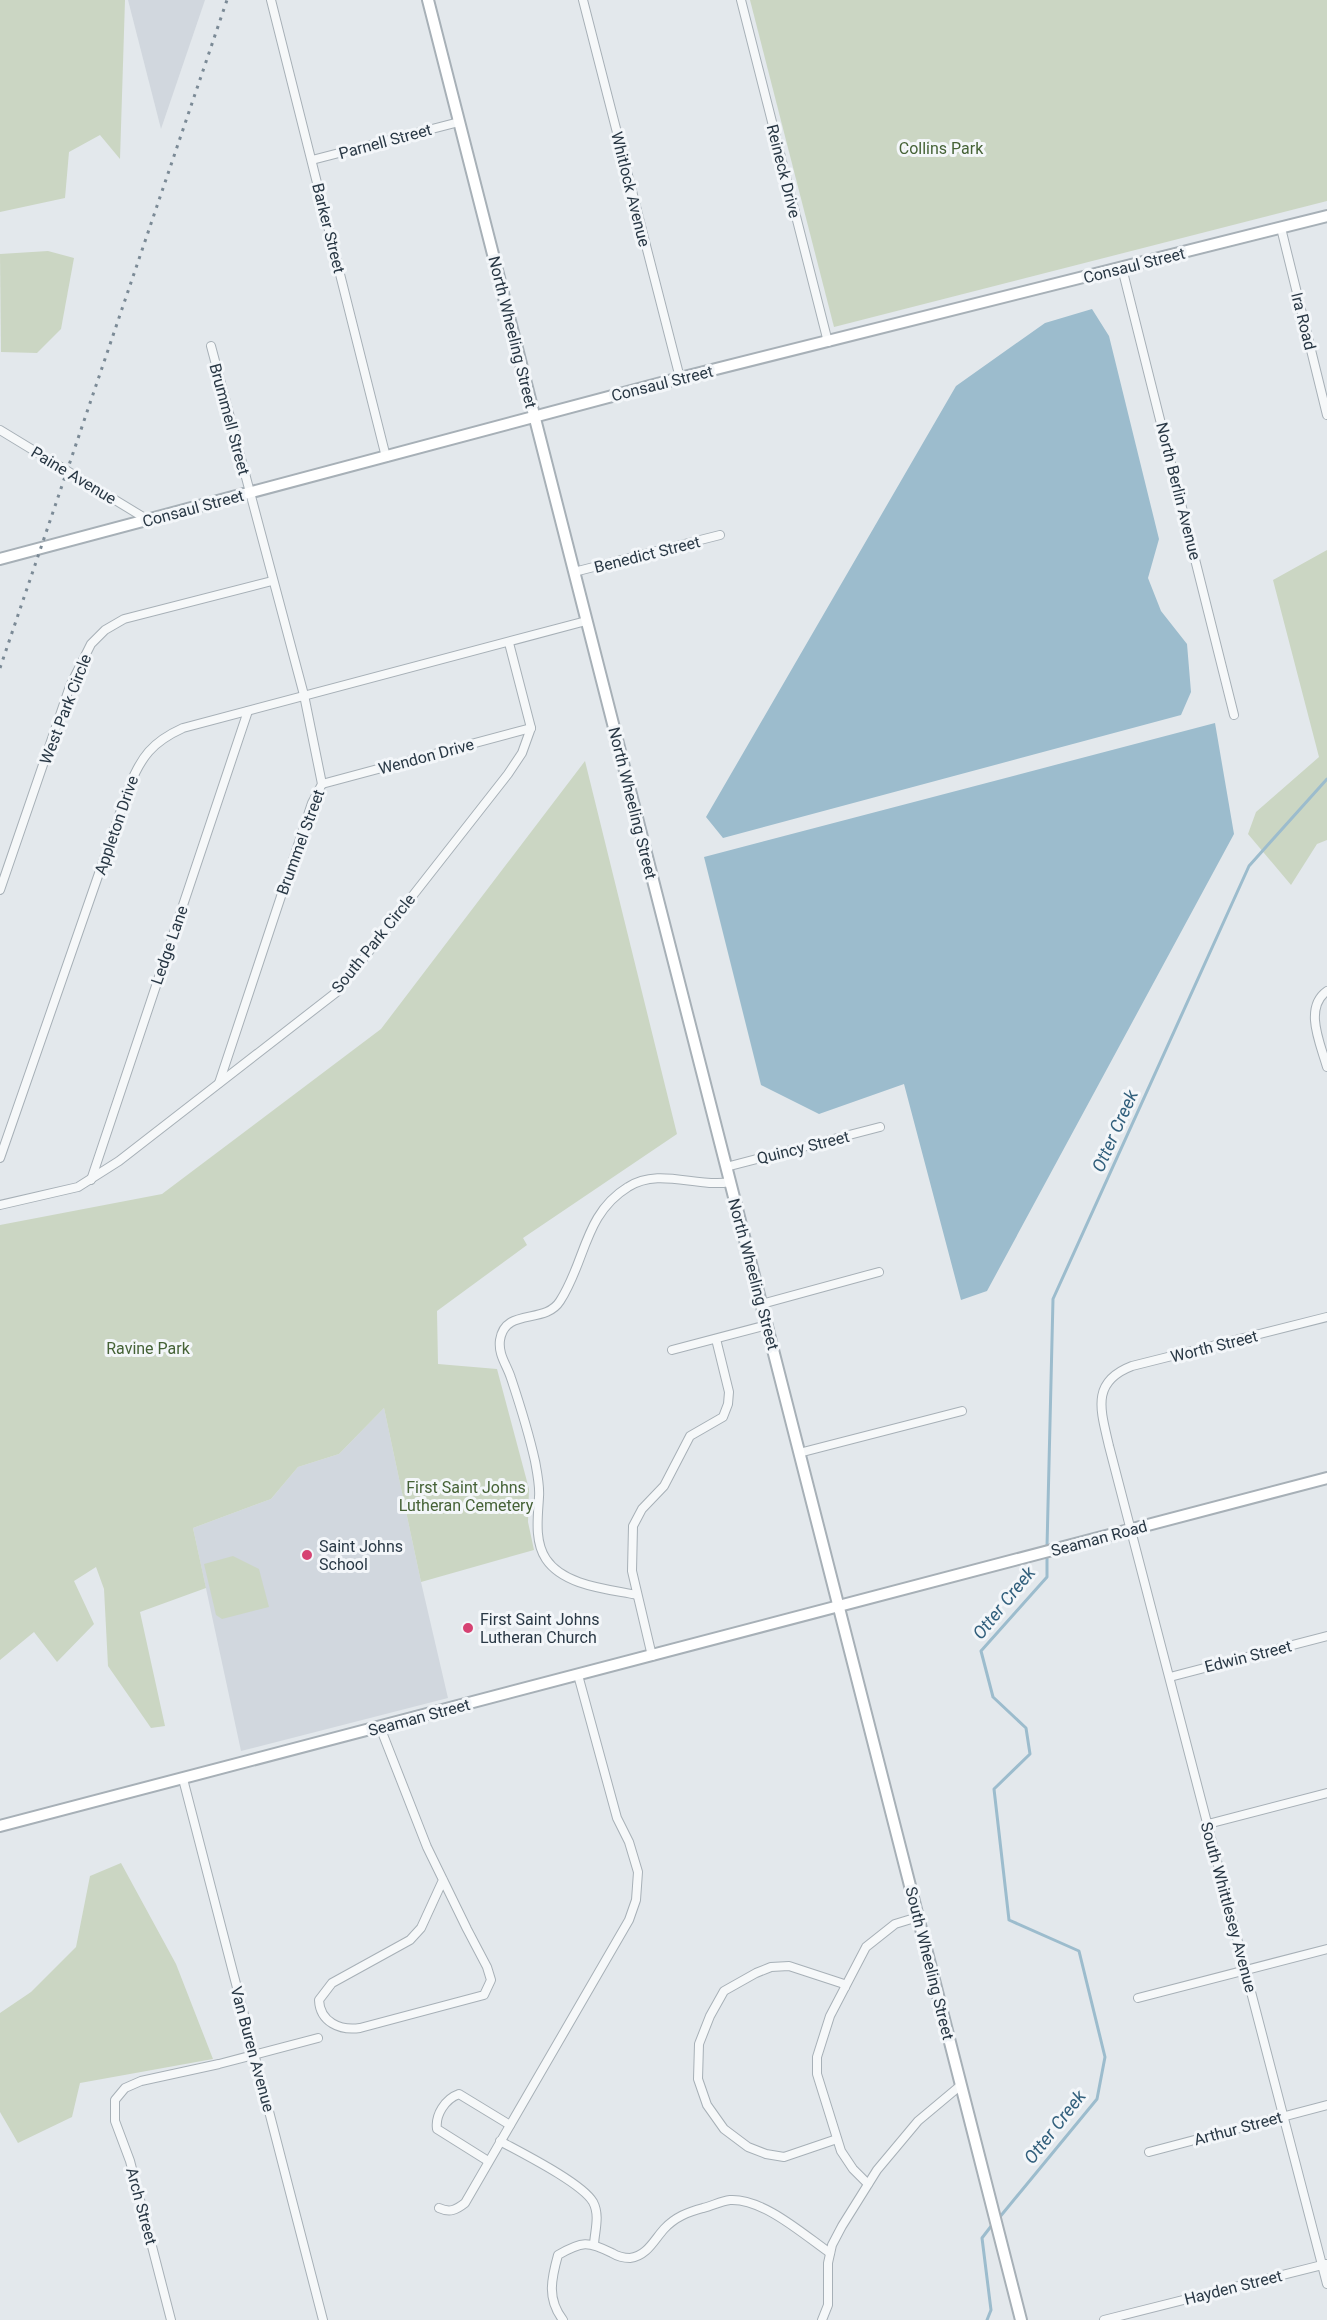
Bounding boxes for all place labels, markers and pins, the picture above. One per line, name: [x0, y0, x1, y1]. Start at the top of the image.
place label: Saint Johns School: [319, 1537, 403, 1574]
marker: Saint Johns School: [300, 1548, 314, 1562]
place label: First Saint Johns Lutheran Church: [480, 1610, 600, 1647]
marker: First Saint Johns Lutheran Church: [461, 1621, 475, 1635]

